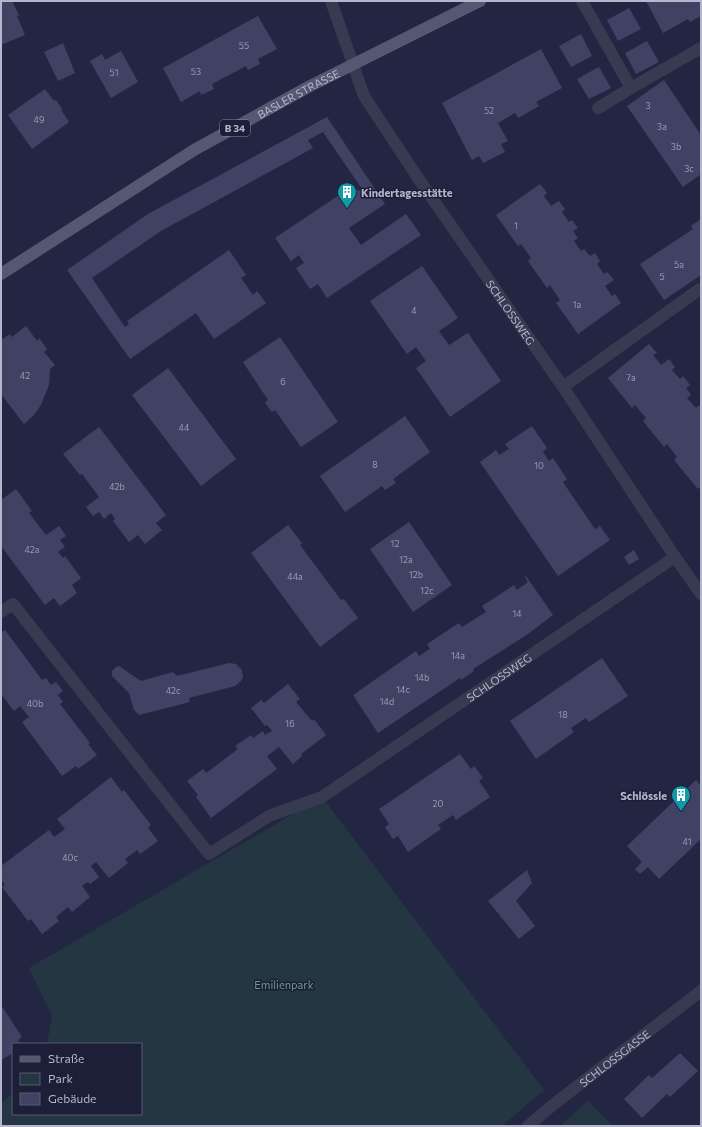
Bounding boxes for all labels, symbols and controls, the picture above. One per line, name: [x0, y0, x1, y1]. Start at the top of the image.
house number: 55: [239, 40, 249, 51]
house number: 53: [191, 66, 201, 77]
street label: BASLER STRASSE: [255, 66, 341, 120]
house number: 51: [109, 67, 119, 78]
house number: 3: [645, 100, 651, 111]
house number: 52: [484, 105, 494, 116]
house number: 49: [34, 114, 44, 125]
road number: B 34: [220, 120, 250, 136]
house number: 3a: [657, 121, 667, 132]
house number: 3b: [671, 141, 681, 152]
house number: 3c: [684, 163, 694, 174]
building icon: Kindertagesstätte: [336, 181, 358, 209]
place label: Kindertagesstätte: [361, 186, 453, 199]
house number: 1: [514, 220, 518, 231]
house number: 5a: [674, 259, 684, 270]
house number: 5: [659, 271, 665, 282]
street label: SCHLOSSWEG: [484, 277, 538, 347]
house number: 1a: [573, 299, 582, 310]
house number: 4: [411, 305, 417, 316]
house number: 42: [20, 370, 30, 381]
house number: 7a: [626, 372, 636, 383]
house number: 6: [280, 376, 286, 387]
house number: 44: [179, 422, 190, 433]
house number: 8: [372, 459, 378, 470]
house number: 10: [534, 460, 544, 471]
house number: 42b: [109, 481, 125, 492]
house number: 12: [391, 538, 399, 549]
house number: 42a: [25, 544, 40, 555]
house number: 12a: [399, 554, 413, 565]
house number: 12b: [409, 569, 423, 580]
house number: 44a: [287, 571, 303, 582]
house number: 12c: [420, 585, 434, 596]
house number: 14: [512, 608, 522, 619]
house number: 14a: [451, 650, 465, 661]
street label: SCHLOSSWEG: [464, 650, 534, 704]
house number: 14b: [415, 672, 429, 683]
house number: 14c: [396, 684, 410, 695]
house number: 42c: [166, 685, 181, 696]
house number: 14d: [380, 696, 394, 707]
house number: 40b: [27, 698, 43, 709]
house number: 18: [558, 709, 568, 720]
house number: 16: [285, 718, 295, 729]
building icon: Schlössle: [670, 784, 692, 812]
place label: Schlössle: [620, 789, 667, 802]
house number: 20: [433, 798, 444, 809]
house number: 41: [683, 836, 691, 847]
house number: 40c: [62, 852, 78, 863]
park label: Emilienpark: [254, 978, 314, 991]
street label: SCHLOSSGASSE: [576, 1027, 652, 1089]
legend: [12, 1043, 142, 1115]
text: Straße: [48, 1051, 84, 1065]
text: Park: [48, 1071, 74, 1085]
text: Gebäude: [48, 1091, 96, 1105]

